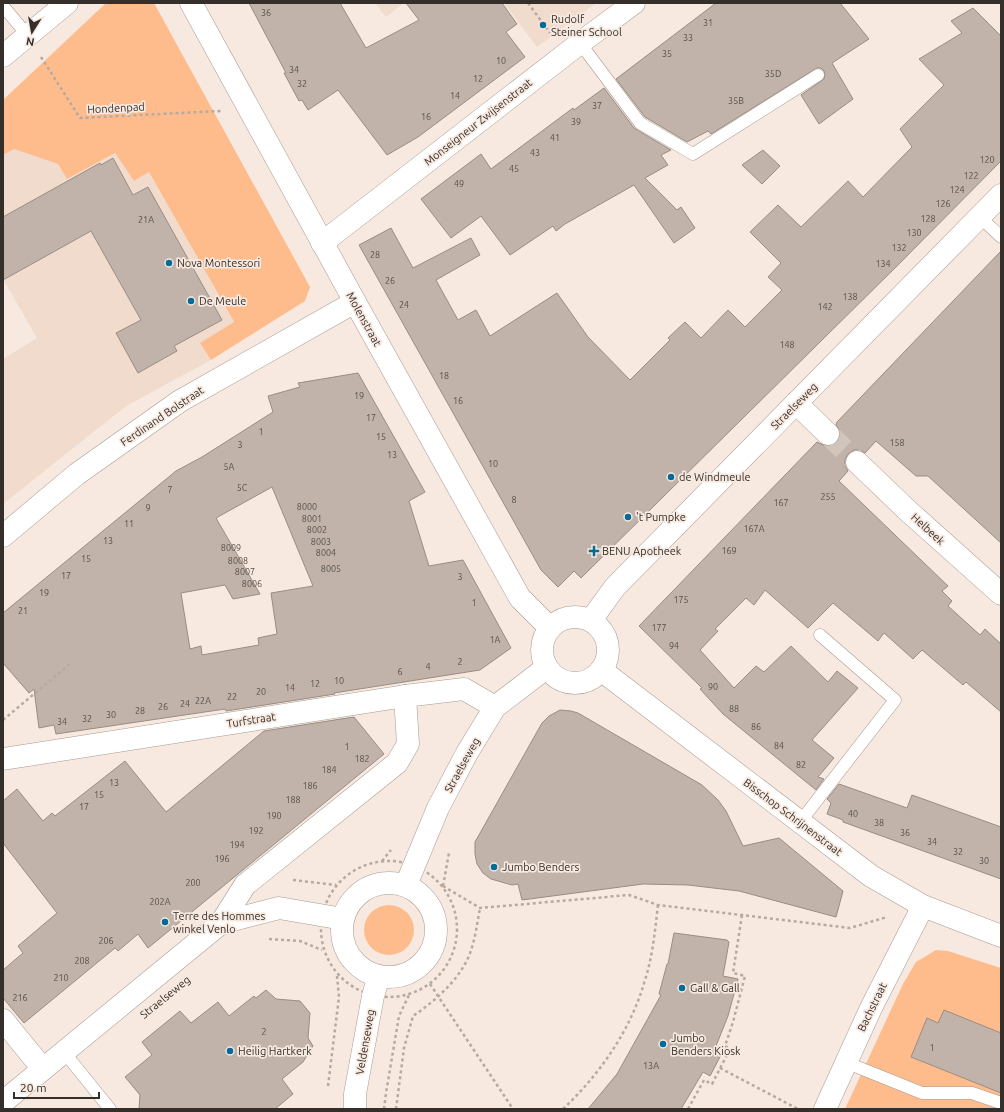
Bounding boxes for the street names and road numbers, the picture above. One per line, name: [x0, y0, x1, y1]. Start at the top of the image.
street label: Monseigneur Zwijsenstraat: [422, 76, 535, 168]
street label: Hondenpad: [87, 100, 145, 116]
street label: Molenstraat: [344, 290, 384, 349]
street label: Straelseweg: [768, 380, 820, 432]
street label: Ferdinand Bolstraat: [118, 383, 206, 448]
street label: Helbeek: [909, 511, 947, 547]
street label: Turfstraat: [226, 710, 277, 730]
street label: Straelseweg: [442, 736, 482, 794]
street label: Bisschop Schrijnenstraat: [741, 776, 845, 858]
street label: Straelseweg: [138, 973, 192, 1021]
street label: Bachstraat: [855, 980, 889, 1033]
street label: Veldenseweg: [353, 1008, 377, 1076]

